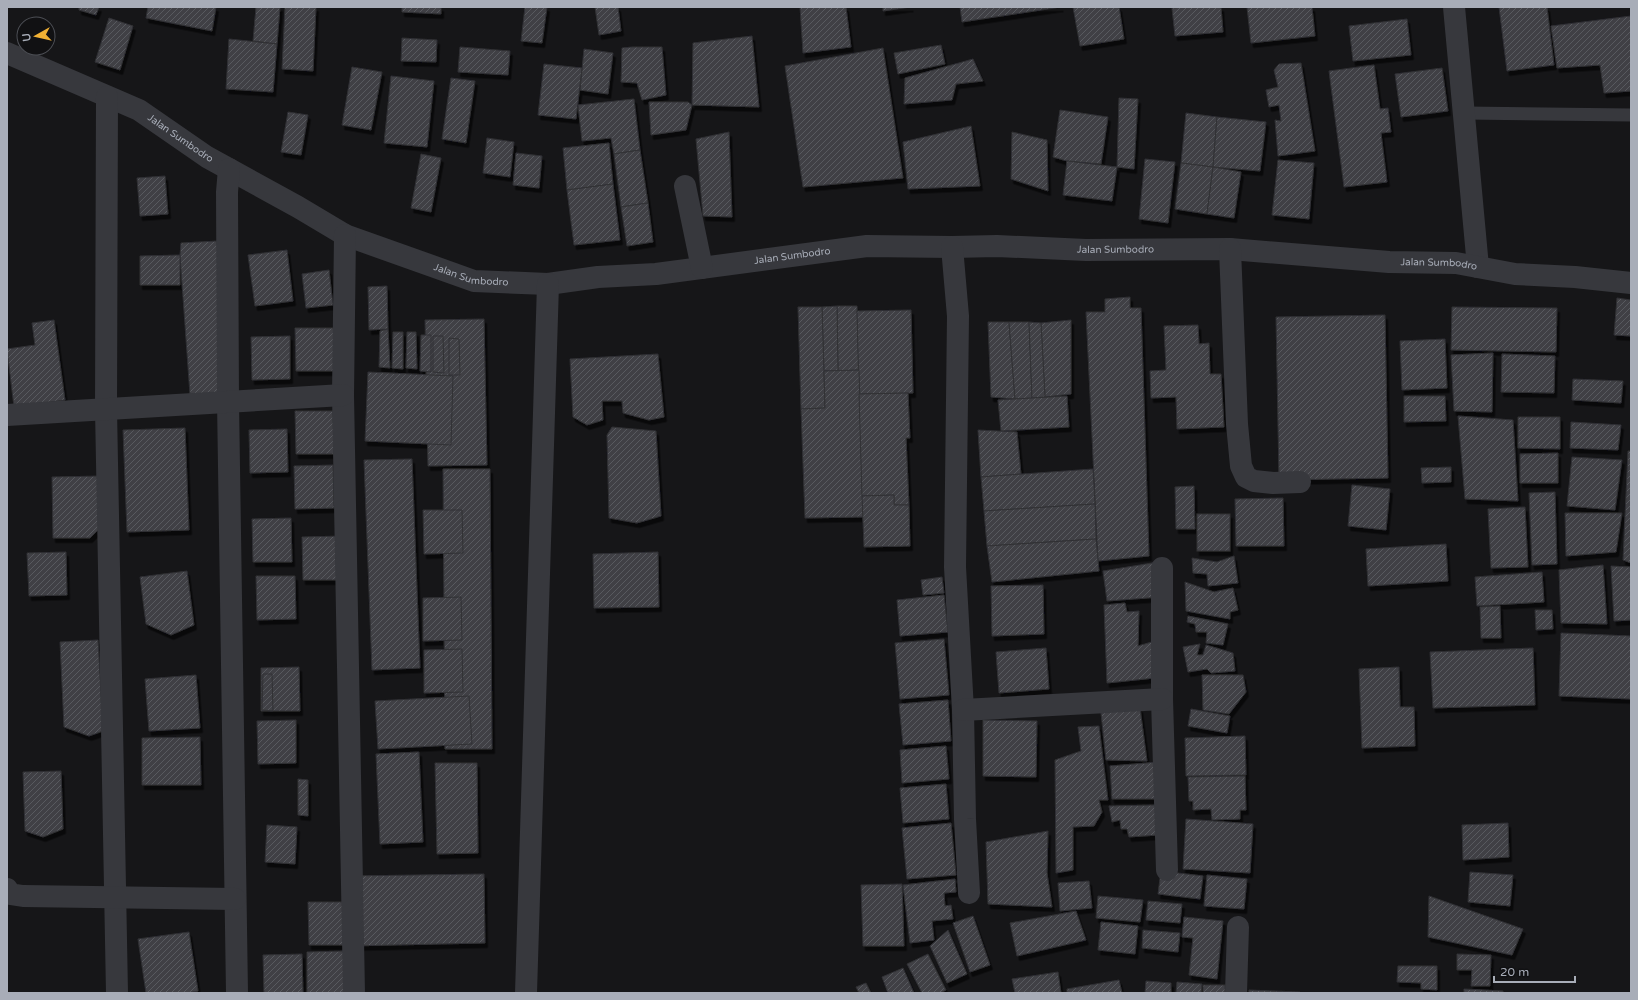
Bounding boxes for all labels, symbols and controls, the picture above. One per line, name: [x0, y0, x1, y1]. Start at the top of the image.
north arrow: [16, 16, 56, 56]
text: U: [20, 32, 34, 42]
street label: Jalan Sumbodro: [145, 112, 215, 165]
street label: Jalan Sumbodro: [1077, 244, 1154, 256]
street label: Jalan Sumbodro: [753, 245, 831, 267]
street label: Jalan Sumbodro: [1400, 256, 1478, 273]
street label: Jalan Sumbodro: [432, 261, 509, 288]
scale bar: [1494, 958, 1575, 984]
text: 20 m: [1500, 965, 1529, 979]

